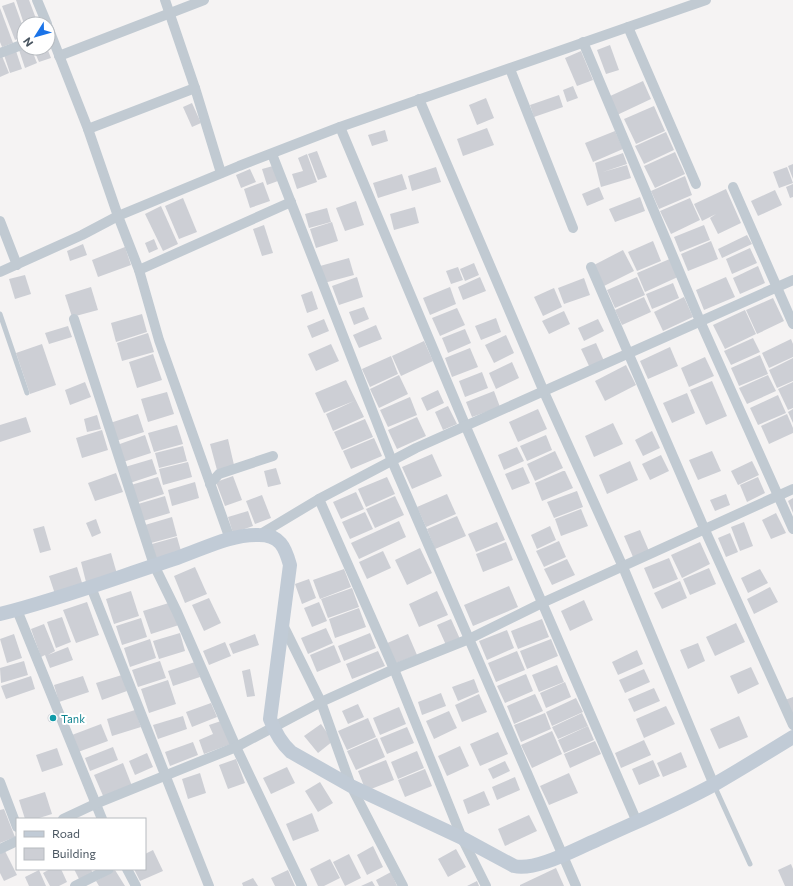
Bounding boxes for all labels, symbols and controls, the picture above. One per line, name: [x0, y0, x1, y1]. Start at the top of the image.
north arrow: [16, 16, 56, 56]
text: N: [20, 35, 35, 50]
place label: Tank: [61, 712, 85, 725]
marker: Tank: [48, 713, 58, 723]
legend: [16, 818, 146, 870]
text: Road: [52, 826, 80, 840]
text: Building: [52, 846, 96, 860]

